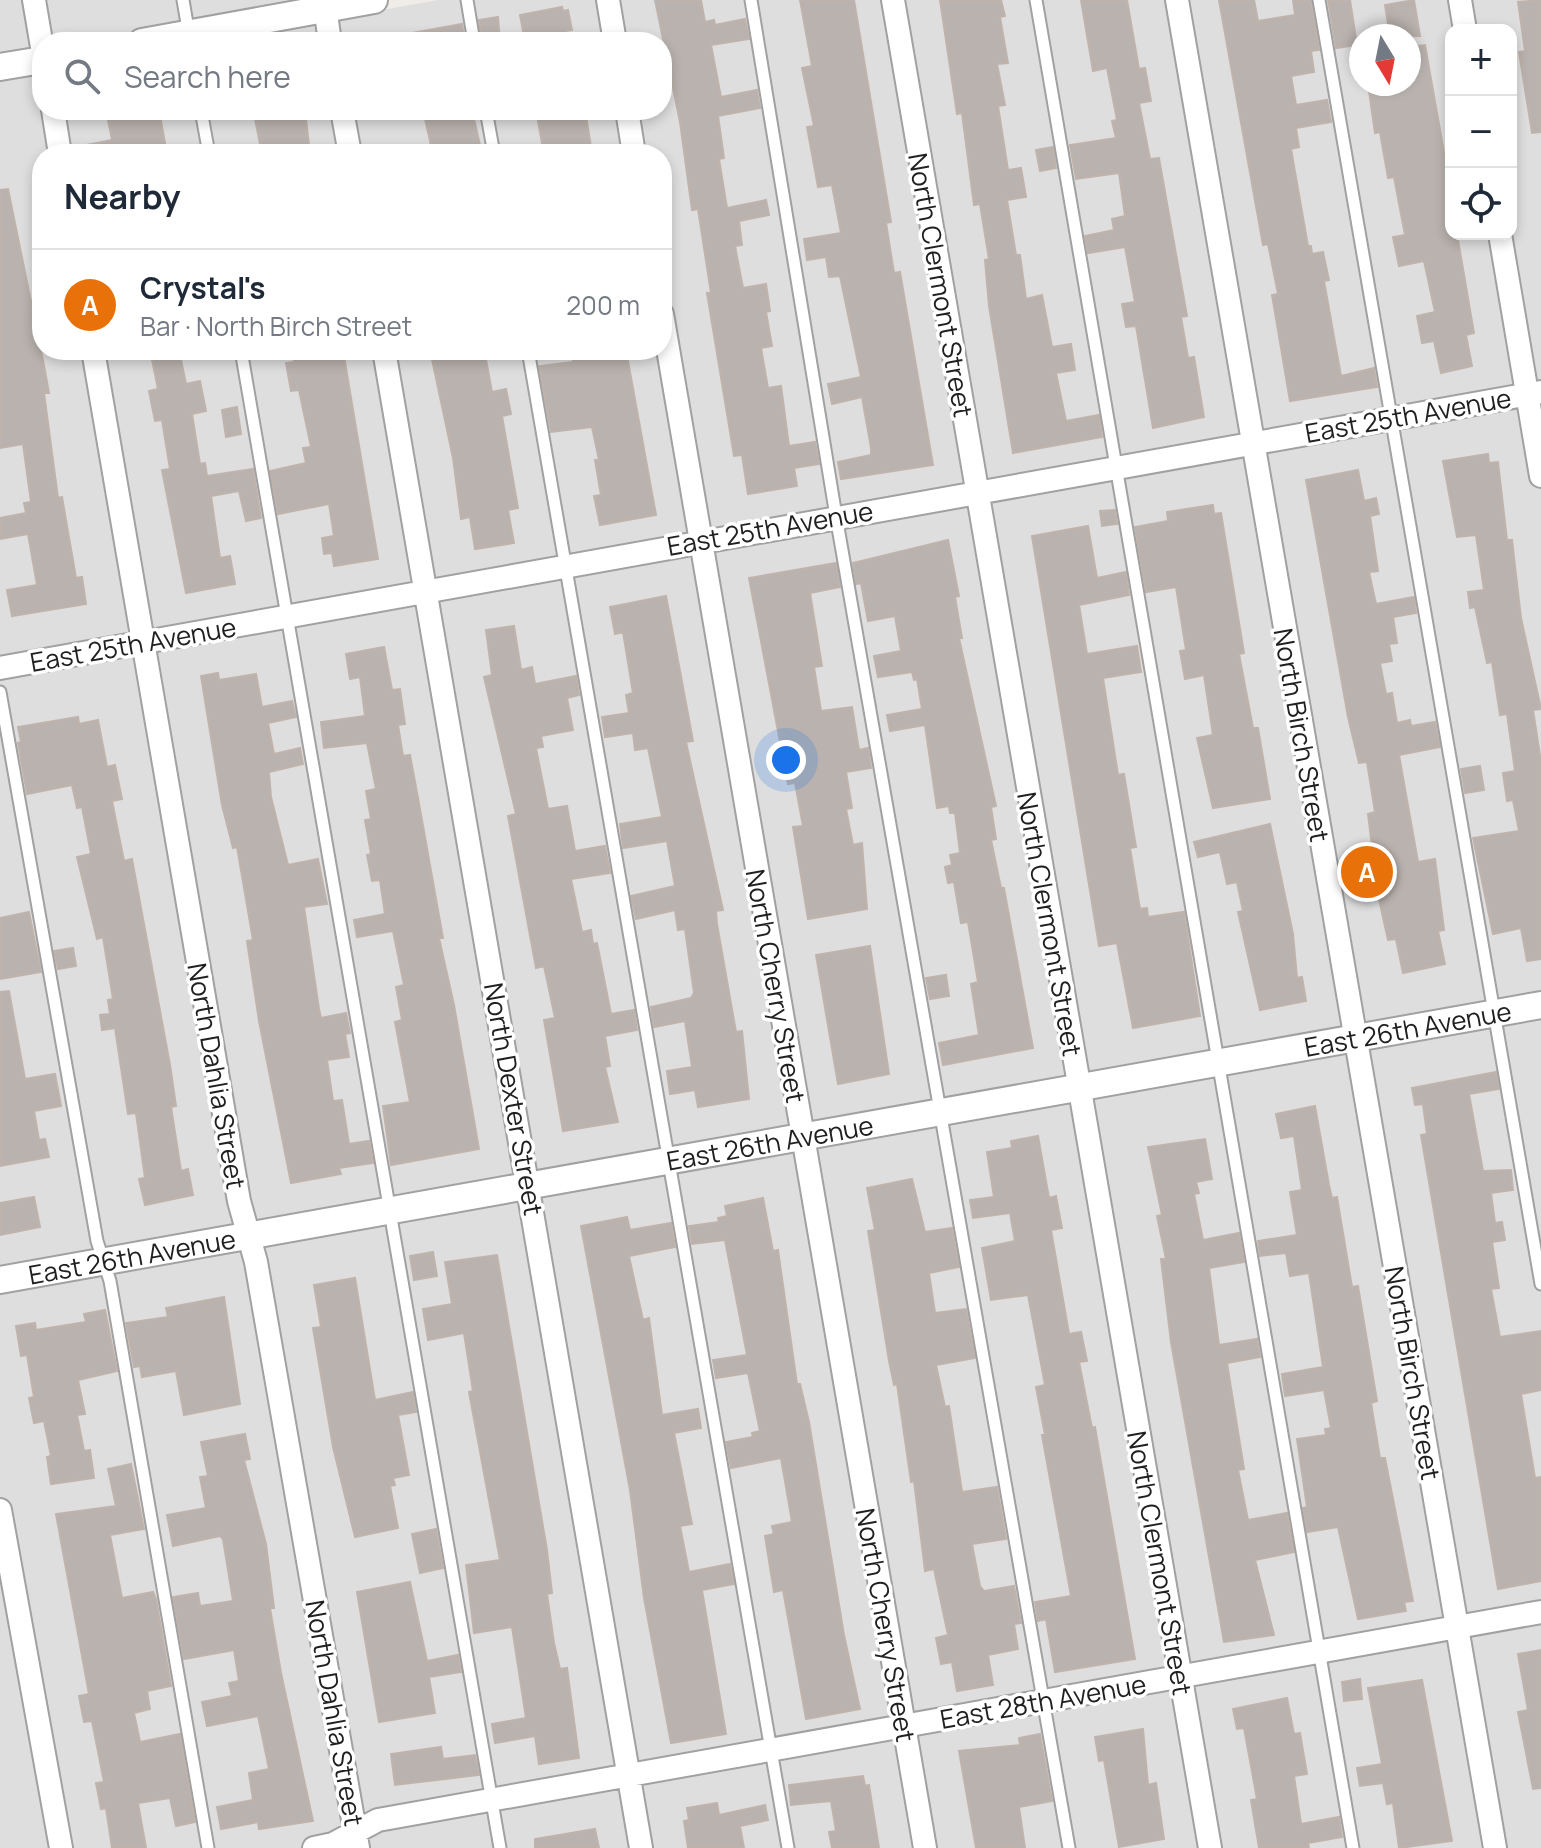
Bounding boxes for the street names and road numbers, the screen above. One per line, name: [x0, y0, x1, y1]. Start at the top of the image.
street label: North Clermont Street: [900, 150, 982, 420]
street label: East 25th Avenue: [1302, 379, 1514, 451]
street label: East 25th Avenue: [664, 492, 876, 564]
street label: East 25th Avenue: [27, 608, 239, 680]
street label: North Birch Street: [1266, 625, 1338, 845]
street label: North Clermont Street: [1009, 789, 1091, 1059]
street label: North Cherry Street: [738, 866, 814, 1106]
street label: North Dahlia Street: [179, 960, 255, 1192]
street label: North Dexter Street: [476, 980, 552, 1218]
street label: East 26th Avenue: [1301, 993, 1514, 1065]
street label: East 26th Avenue: [663, 1106, 876, 1179]
street label: East 26th Avenue: [26, 1220, 238, 1293]
street label: North Birch Street: [1377, 1263, 1449, 1483]
street label: North Clermont Street: [1119, 1428, 1201, 1698]
street label: North Cherry Street: [848, 1505, 924, 1745]
street label: North Dahlia Street: [297, 1597, 373, 1829]
street label: East 28th Avenue: [937, 1665, 1149, 1737]

